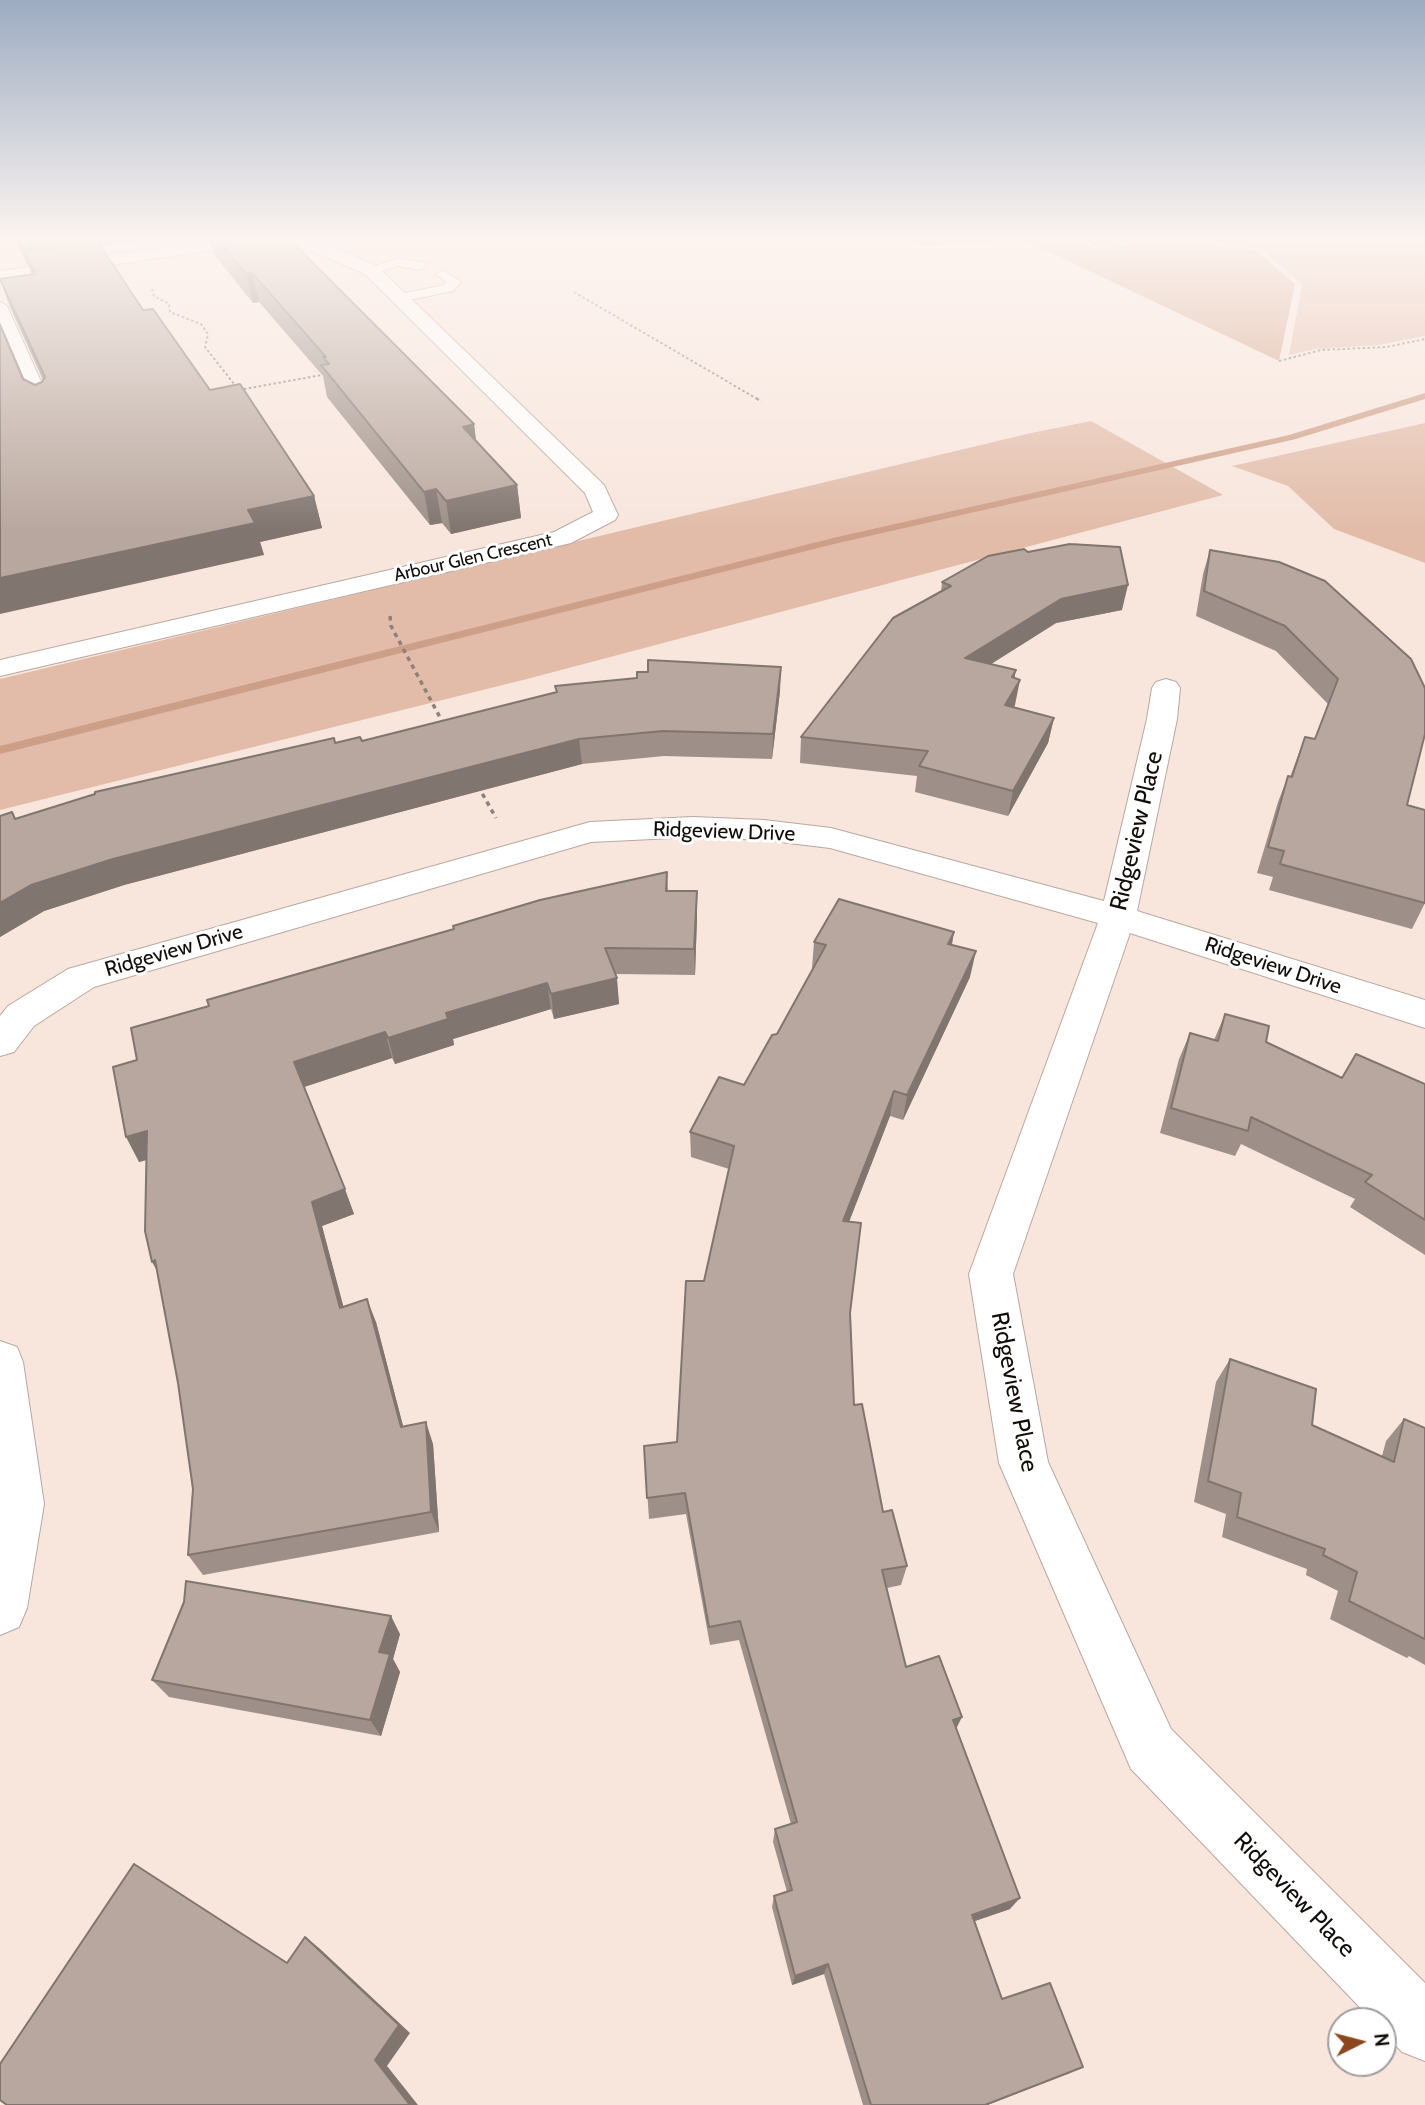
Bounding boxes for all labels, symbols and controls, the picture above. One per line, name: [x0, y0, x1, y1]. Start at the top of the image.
street label: Arbour Glen Crescent: [392, 529, 554, 587]
street label: Ridgeview Place: [1105, 749, 1169, 913]
street label: Ridgeview Drive: [652, 817, 796, 847]
street label: Ridgeview Drive: [102, 919, 246, 983]
street label: Ridgeview Drive: [1201, 932, 1345, 1000]
street label: Ridgeview Place: [984, 1309, 1044, 1475]
street label: Ridgeview Place: [1227, 1826, 1361, 1964]
north arrow: [1327, 2007, 1397, 2077]
text: N: [1369, 2032, 1394, 2048]

